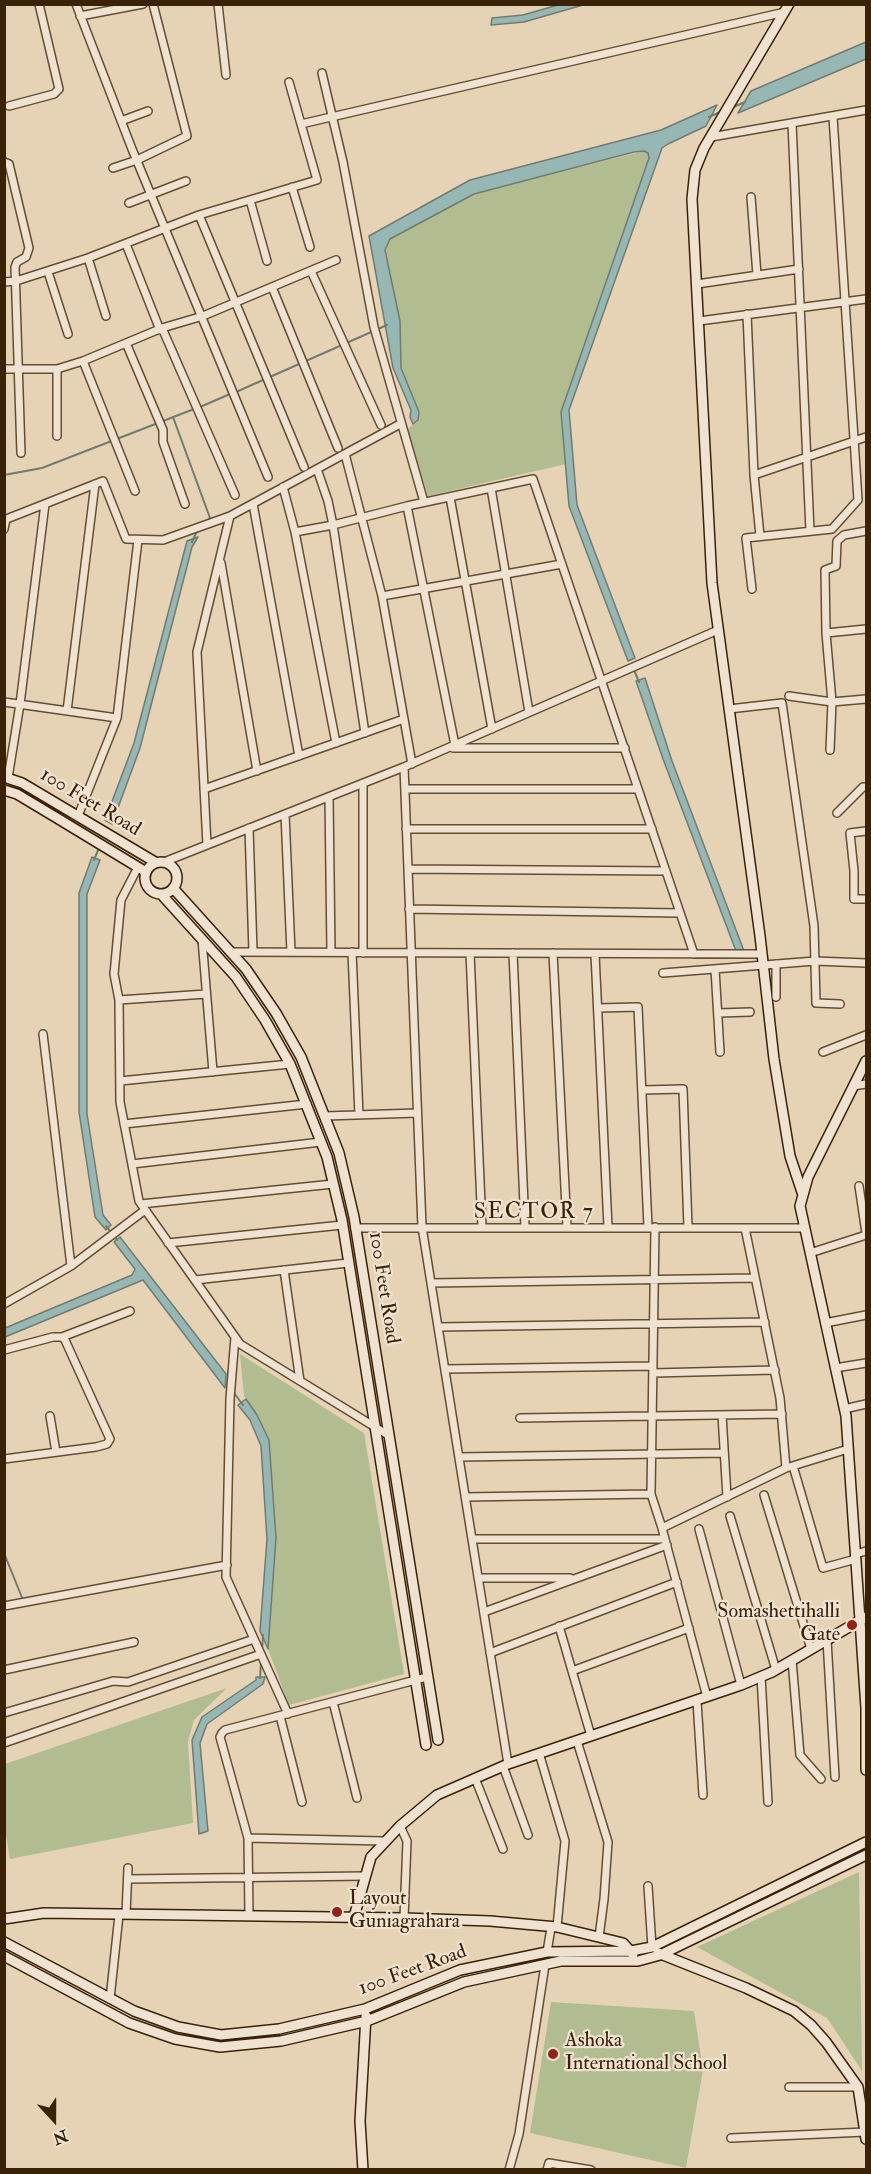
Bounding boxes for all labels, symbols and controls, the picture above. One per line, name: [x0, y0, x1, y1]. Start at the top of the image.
street label: 100 Feet Road: [35, 764, 145, 842]
district label: SECTOR 7: [474, 1200, 594, 1226]
street label: 100 Feet Road: [362, 1230, 404, 1346]
place label: Somashettihalli Gate: [717, 1601, 840, 1648]
marker: Somashettihalli Gate: [845, 1618, 859, 1632]
place label: Layout Guniagrahara: [349, 1888, 460, 1935]
marker: Layout Guniagrahara: [330, 1905, 344, 1919]
street label: 100 Feet Road: [356, 1940, 470, 2002]
place label: Ashoka International School: [565, 2030, 727, 2077]
marker: Ashoka International School: [546, 2047, 560, 2061]
north arrow: [24, 2090, 84, 2150]
text: N: [50, 2125, 71, 2149]

